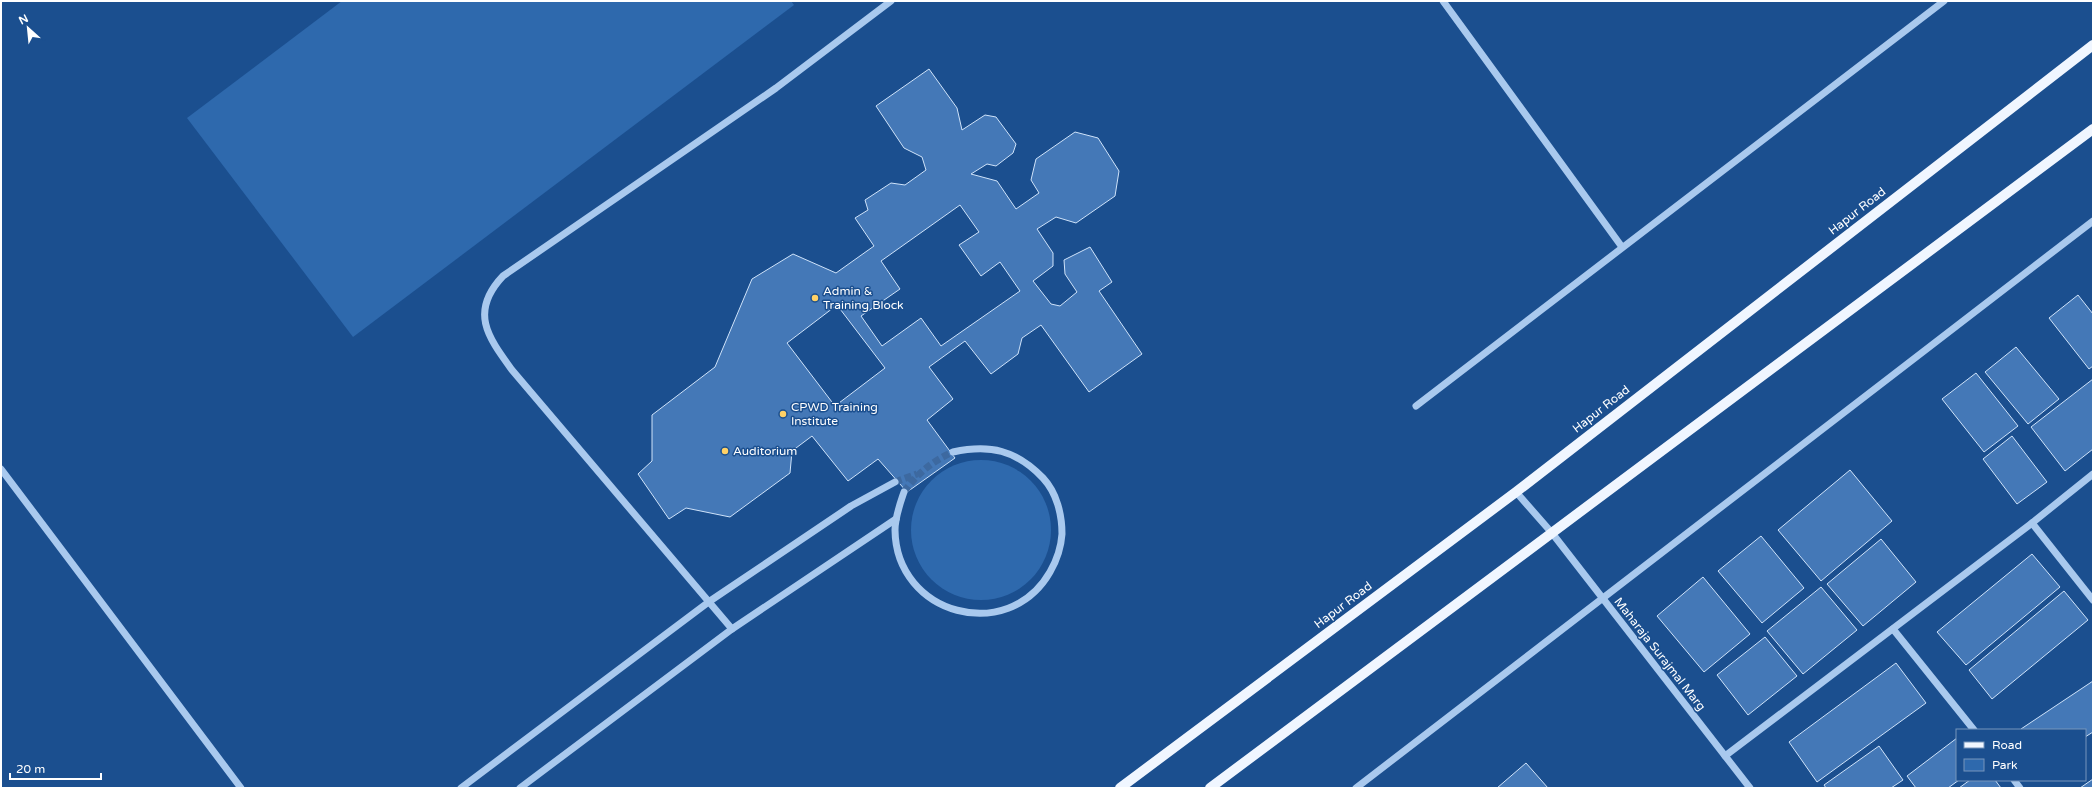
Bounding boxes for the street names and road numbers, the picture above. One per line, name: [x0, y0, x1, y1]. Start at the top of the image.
street label: Hapur Road: [1826, 184, 1888, 238]
street label: Hapur Road: [1570, 382, 1632, 436]
street label: Hapur Road: [1311, 579, 1375, 631]
street label: Maharaja Surajmal Marg: [1611, 595, 1709, 713]

